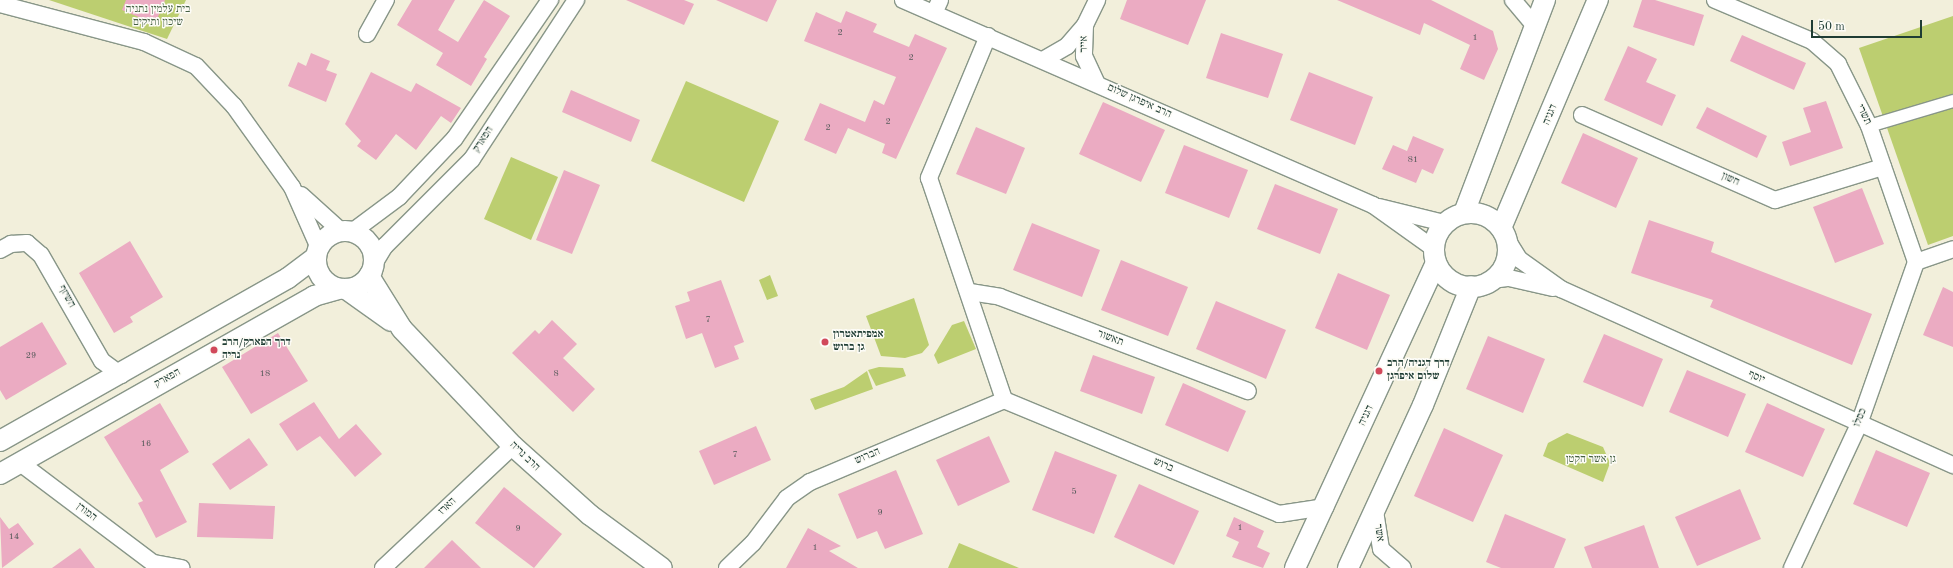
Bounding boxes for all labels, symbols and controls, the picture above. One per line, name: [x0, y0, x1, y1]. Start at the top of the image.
park label: בית עלמין נתניה שיכון ותיקים: [126, 4, 190, 30]
scale bar: [1813, 12, 1924, 38]
text: 50 m: [1818, 21, 1845, 33]
house number: 2: [837, 28, 843, 38]
house number: 1: [1472, 33, 1478, 43]
street label: אייר: [1078, 35, 1092, 53]
house number: 2: [908, 53, 914, 63]
street label: הרב איפרגן שלום: [1105, 82, 1173, 122]
street label: דגניה: [1541, 103, 1561, 127]
street label: תשרי: [1852, 103, 1874, 127]
house number: 2: [885, 117, 891, 127]
house number: 2: [825, 123, 831, 133]
street label: הפארק: [471, 125, 497, 155]
house number: 81: [1408, 155, 1418, 165]
street label: חשון: [1719, 170, 1741, 190]
street label: השיזף: [55, 283, 77, 311]
house number: 7: [705, 315, 711, 325]
street label: תאשור: [1095, 328, 1125, 350]
place label: אמפיתאטרון גן ברוש: [833, 329, 884, 355]
place label: דרך הפארק/הרב נריה: [222, 337, 290, 363]
marker: אמפיתאטרון גן ברוש: [820, 337, 830, 347]
marker: דרך הפארק/הרב נריה: [209, 345, 219, 355]
house number: 29: [26, 351, 36, 361]
place label: דרך דגניה/הרב שלום איפרגן: [1387, 358, 1450, 384]
street label: הפארק: [153, 366, 183, 392]
marker: דרך דגניה/הרב שלום איפרגן: [1374, 366, 1384, 376]
house number: 18: [260, 369, 270, 379]
house number: 8: [553, 369, 559, 379]
street label: יוסף: [1746, 369, 1766, 387]
street label: דגניה: [1357, 404, 1377, 428]
street label: כסלו: [1851, 407, 1871, 429]
house number: 16: [141, 439, 151, 449]
street label: הרב נריה: [506, 439, 542, 475]
street label: הברוש: [853, 446, 883, 468]
house number: 7: [732, 450, 738, 460]
park label: גן אשר הקטן: [1566, 453, 1616, 467]
street label: ברוש: [1151, 456, 1175, 476]
house number: 5: [1071, 487, 1077, 497]
street label: הארז: [436, 496, 460, 518]
street label: המורן: [73, 501, 99, 525]
house number: 9: [877, 508, 883, 518]
house number: 1: [1237, 523, 1243, 533]
street label: אשר: [1370, 523, 1386, 543]
house number: 9: [515, 524, 521, 534]
house number: 14: [9, 532, 19, 542]
house number: 1: [812, 543, 818, 553]

